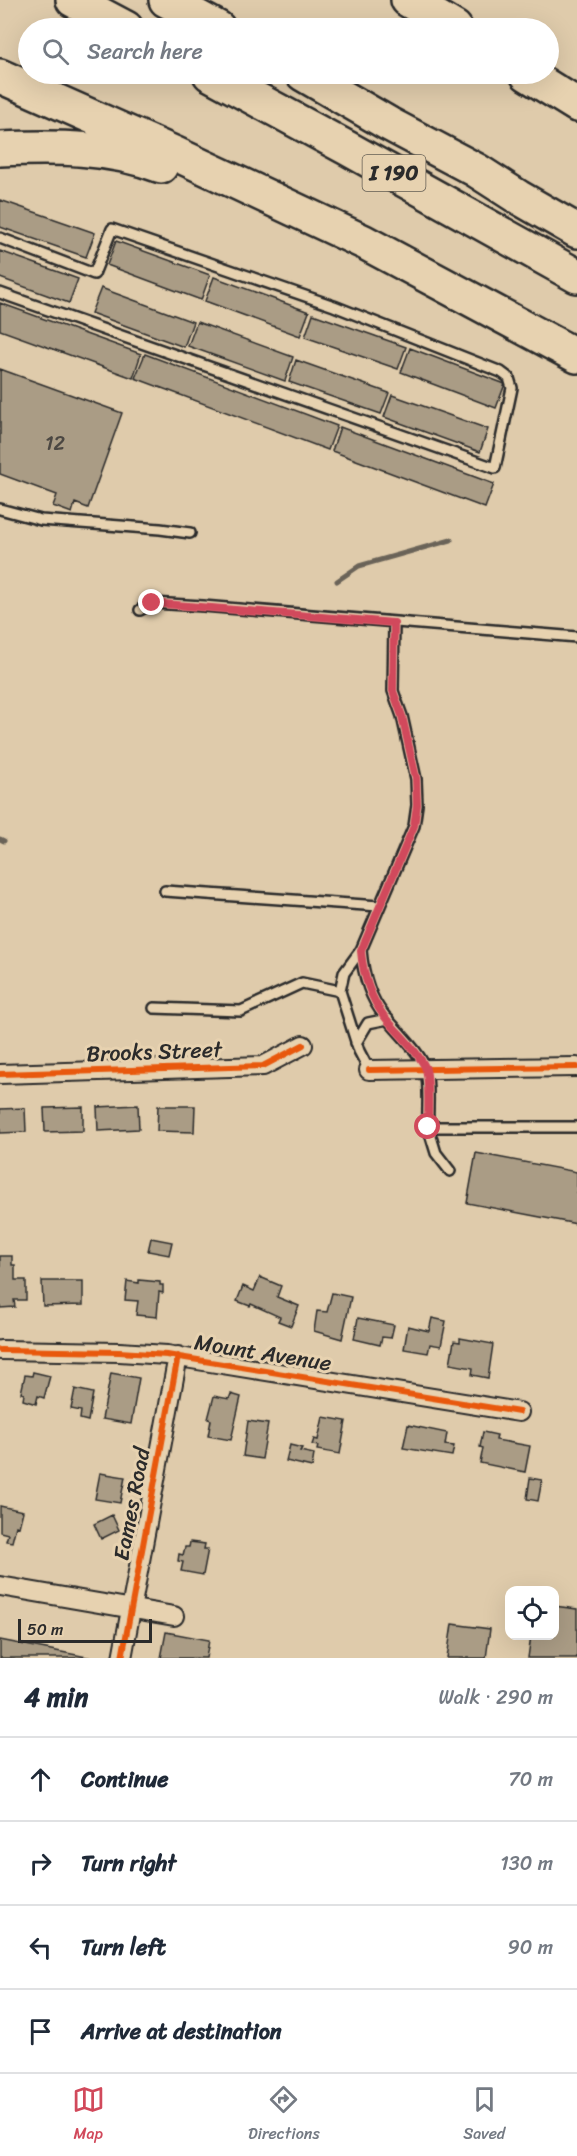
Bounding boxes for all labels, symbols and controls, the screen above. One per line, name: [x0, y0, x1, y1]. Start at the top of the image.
search box: [18, 18, 559, 84]
text: Search here: [87, 32, 203, 71]
icon: search: [39, 35, 72, 68]
road number: I 190: [362, 155, 426, 191]
house number: 12: [45, 426, 66, 461]
route end: [138, 589, 164, 615]
street label: Brooks Street: [86, 1030, 224, 1073]
route start: [414, 1113, 440, 1139]
street label: Mount Avenue: [192, 1322, 334, 1383]
street label: Eames Road: [101, 1443, 162, 1564]
map controls: [505, 1586, 559, 1640]
button: locate: [505, 1586, 559, 1640]
text: 50 m: [27, 1615, 63, 1644]
scale bar: [18, 1616, 152, 1644]
text: 4 min: [24, 1674, 88, 1720]
text: Walk · 290 m: [438, 1680, 553, 1715]
text: Continue: [81, 1760, 169, 1799]
text: 70 m: [508, 1762, 553, 1797]
icon: ahead: [24, 1763, 57, 1796]
text: Turn right: [81, 1844, 176, 1883]
text: 130 m: [500, 1846, 553, 1881]
icon: right: [24, 1847, 57, 1880]
text: Turn left: [81, 1928, 166, 1967]
text: 90 m: [508, 1930, 553, 1965]
icon: left: [24, 1931, 57, 1964]
text: Arrive at destination: [81, 2012, 282, 2051]
icon: arrive: [24, 2015, 57, 2048]
tab: Map: [72, 2083, 105, 2148]
tab: Directions: [248, 2083, 320, 2148]
tab: Saved: [463, 2083, 505, 2148]

